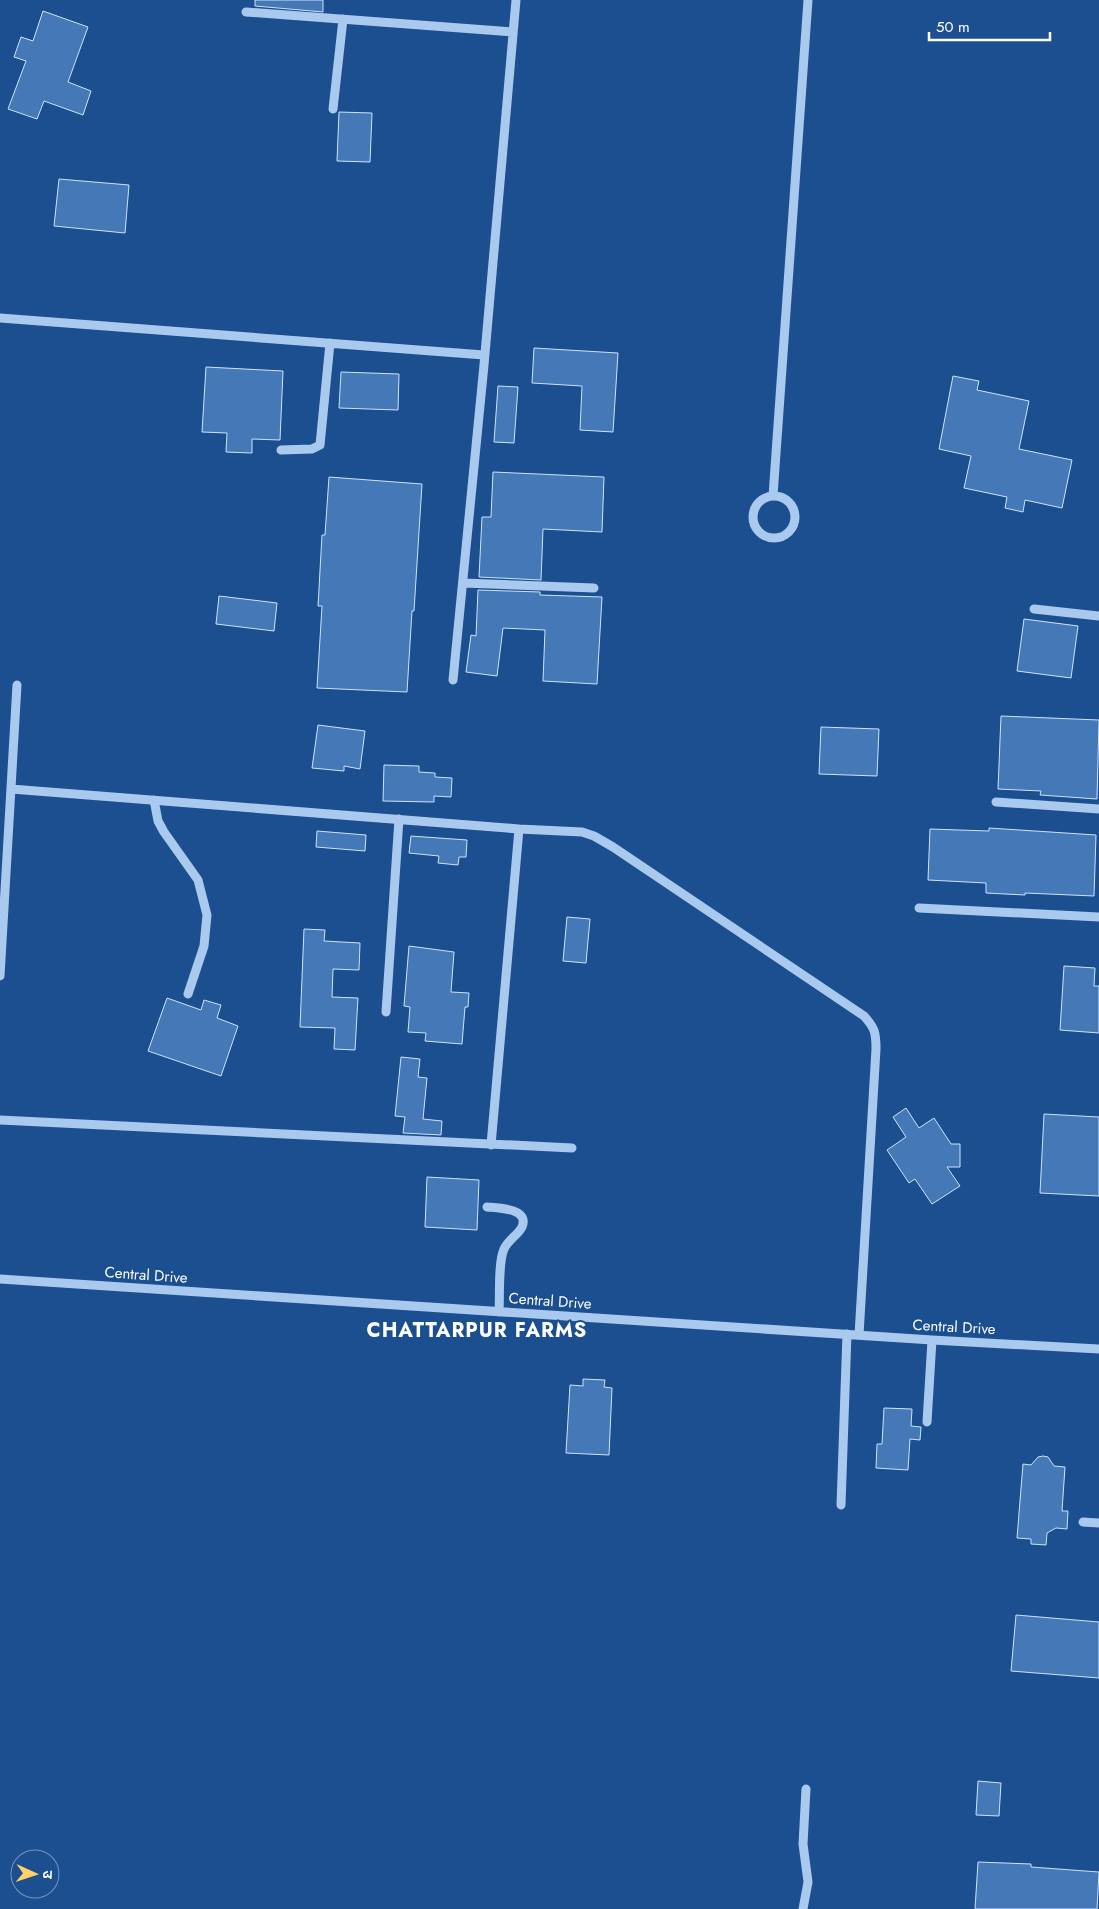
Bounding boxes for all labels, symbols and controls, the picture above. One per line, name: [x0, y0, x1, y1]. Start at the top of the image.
scale bar: [929, 10, 1050, 42]
text: 50 m: [936, 16, 970, 38]
street label: Central Drive: [104, 1261, 189, 1289]
street label: Central Drive: [508, 1287, 593, 1315]
street label: Central Drive: [912, 1314, 996, 1340]
district label: CHATTARPUR FARMS: [367, 1316, 587, 1345]
north arrow: [10, 1849, 60, 1899]
text: उ: [38, 1870, 58, 1880]

